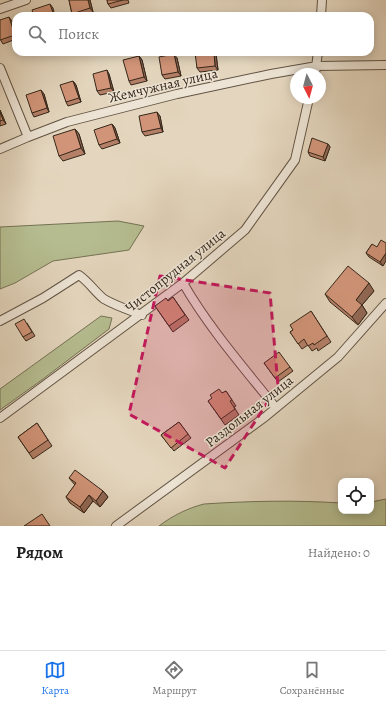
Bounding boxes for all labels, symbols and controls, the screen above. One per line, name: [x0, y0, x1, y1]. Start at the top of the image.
search box: [12, 12, 374, 56]
icon: search: [26, 23, 48, 45]
text: Поиск: [58, 24, 99, 44]
street label: Жемчужная улица: [107, 64, 220, 107]
north arrow: [290, 68, 326, 104]
street label: Чистопрудная улица: [121, 224, 230, 317]
street label: Раздольная улица: [201, 371, 298, 452]
map controls: [338, 478, 374, 514]
button: locate: [338, 478, 374, 514]
text: Рядом: [16, 541, 63, 564]
text: Найдено: 0: [308, 544, 370, 561]
tab: Карта: [41, 659, 69, 698]
tab: Маршрут: [152, 659, 197, 698]
tab: Сохранённые: [280, 659, 345, 698]

